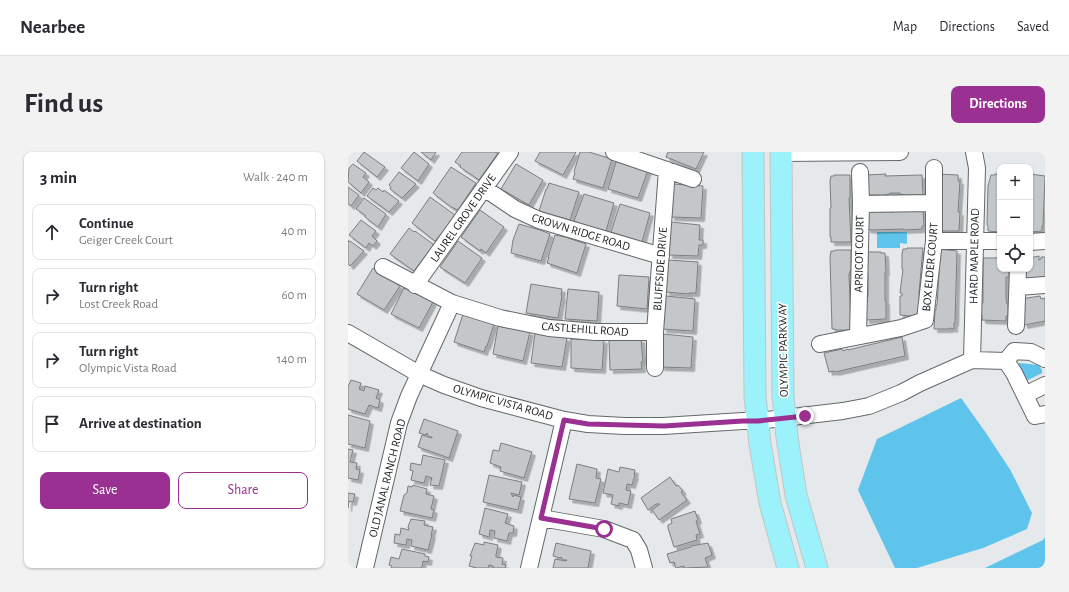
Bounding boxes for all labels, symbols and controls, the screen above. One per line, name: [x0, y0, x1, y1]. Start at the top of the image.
text: Nearbee: [20, 18, 85, 37]
text: Map: [893, 20, 917, 34]
text: Directions: [939, 20, 995, 34]
text: Saved: [1017, 20, 1049, 34]
button: Directions: [951, 86, 1045, 123]
text: Find us: [24, 90, 103, 118]
map controls: [997, 164, 1033, 272]
button: +: [997, 164, 1033, 200]
text: 3 min: [40, 169, 77, 186]
text: Walk · 240 m: [243, 171, 308, 184]
street label: LAUREL GROVE DRIVE: [428, 172, 498, 264]
button: −: [997, 200, 1033, 236]
street label: HARD MAPLE ROAD: [967, 208, 981, 304]
street label: CROWN RIDGE ROAD: [530, 211, 632, 253]
street label: APRICOT COURT: [852, 215, 866, 293]
text: Continue: [79, 216, 134, 231]
icon: ahead: [41, 221, 63, 243]
street label: BOX ELDER COURT: [920, 222, 940, 312]
text: 40 m: [281, 225, 307, 238]
street label: BLUFFSIDE DRIVE: [651, 227, 669, 311]
text: Geiger Creek Court: [79, 234, 173, 247]
button: locate: [997, 236, 1033, 272]
text: Turn right: [79, 280, 138, 295]
icon: right: [41, 285, 63, 307]
text: 60 m: [281, 289, 307, 302]
text: Lost Creek Road: [79, 298, 158, 311]
street label: OLYMPIC PARKWAY: [776, 302, 790, 397]
street label: CASTLEHILL ROAD: [541, 320, 629, 338]
text: Turn right: [79, 344, 138, 359]
icon: right: [41, 349, 63, 371]
text: 140 m: [277, 353, 307, 366]
text: Olympic Vista Road: [79, 362, 177, 375]
street label: OLYMPIC VISTA ROAD: [452, 382, 555, 422]
route end: [796, 407, 814, 425]
icon: arrive: [41, 413, 63, 435]
text: Arrive at destination: [79, 416, 202, 431]
street label: OLD JANAL RANCH ROAD: [366, 417, 408, 539]
button: Save: [40, 472, 170, 509]
button: Share: [178, 472, 308, 509]
route start: [595, 520, 613, 538]

